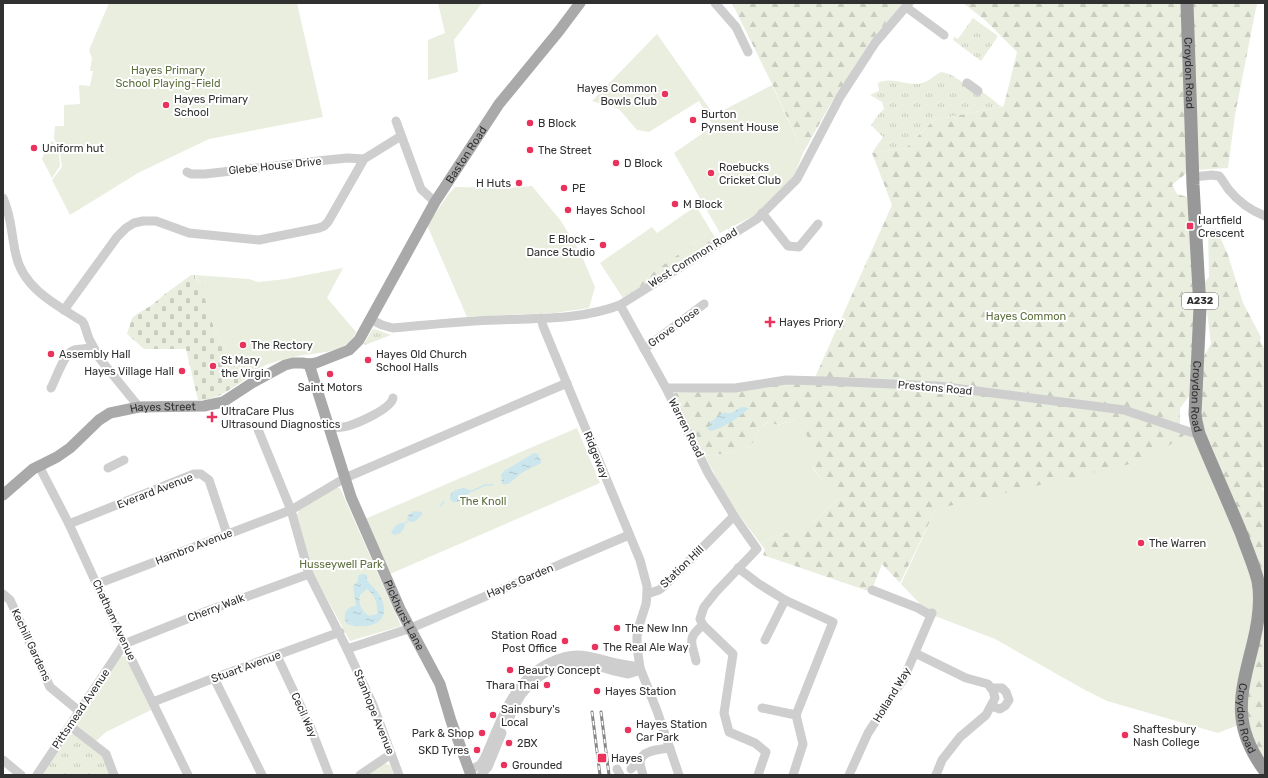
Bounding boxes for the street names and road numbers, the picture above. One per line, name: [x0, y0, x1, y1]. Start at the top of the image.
street label: Croydon Road: [1182, 37, 1197, 109]
street label: Baston Road: [443, 124, 489, 186]
street label: Glebe House Drive: [228, 155, 322, 177]
street label: West Common Road: [646, 225, 740, 291]
road number: A232: [1182, 293, 1218, 309]
street label: Grove Close: [646, 304, 702, 350]
street label: Croydon Road: [1188, 360, 1205, 434]
street label: Prestons Road: [897, 378, 973, 398]
street label: Warren Road: [666, 396, 706, 460]
street label: Hayes Street: [129, 400, 196, 415]
street label: Ridgeway: [581, 430, 611, 480]
street label: Everard Avenue: [115, 471, 195, 511]
street label: Hambro Avenue: [154, 526, 234, 568]
street label: Station Hill: [657, 543, 707, 591]
street label: Hayes Garden: [485, 561, 555, 601]
street label: Chatham Avenue: [90, 577, 138, 663]
street label: Pickhurst Lane: [382, 578, 427, 652]
street label: Cherry Walk: [186, 591, 247, 625]
street label: Kechill Gardens: [9, 607, 54, 684]
street label: Stuart Avenue: [209, 648, 283, 686]
street label: Holland Way: [870, 665, 914, 725]
street label: Pittsmead Avenue: [49, 667, 113, 751]
street label: Stanhope Avenue: [351, 668, 397, 756]
street label: Croydon Road: [1235, 682, 1259, 756]
street label: Cecil Way: [288, 690, 320, 740]

